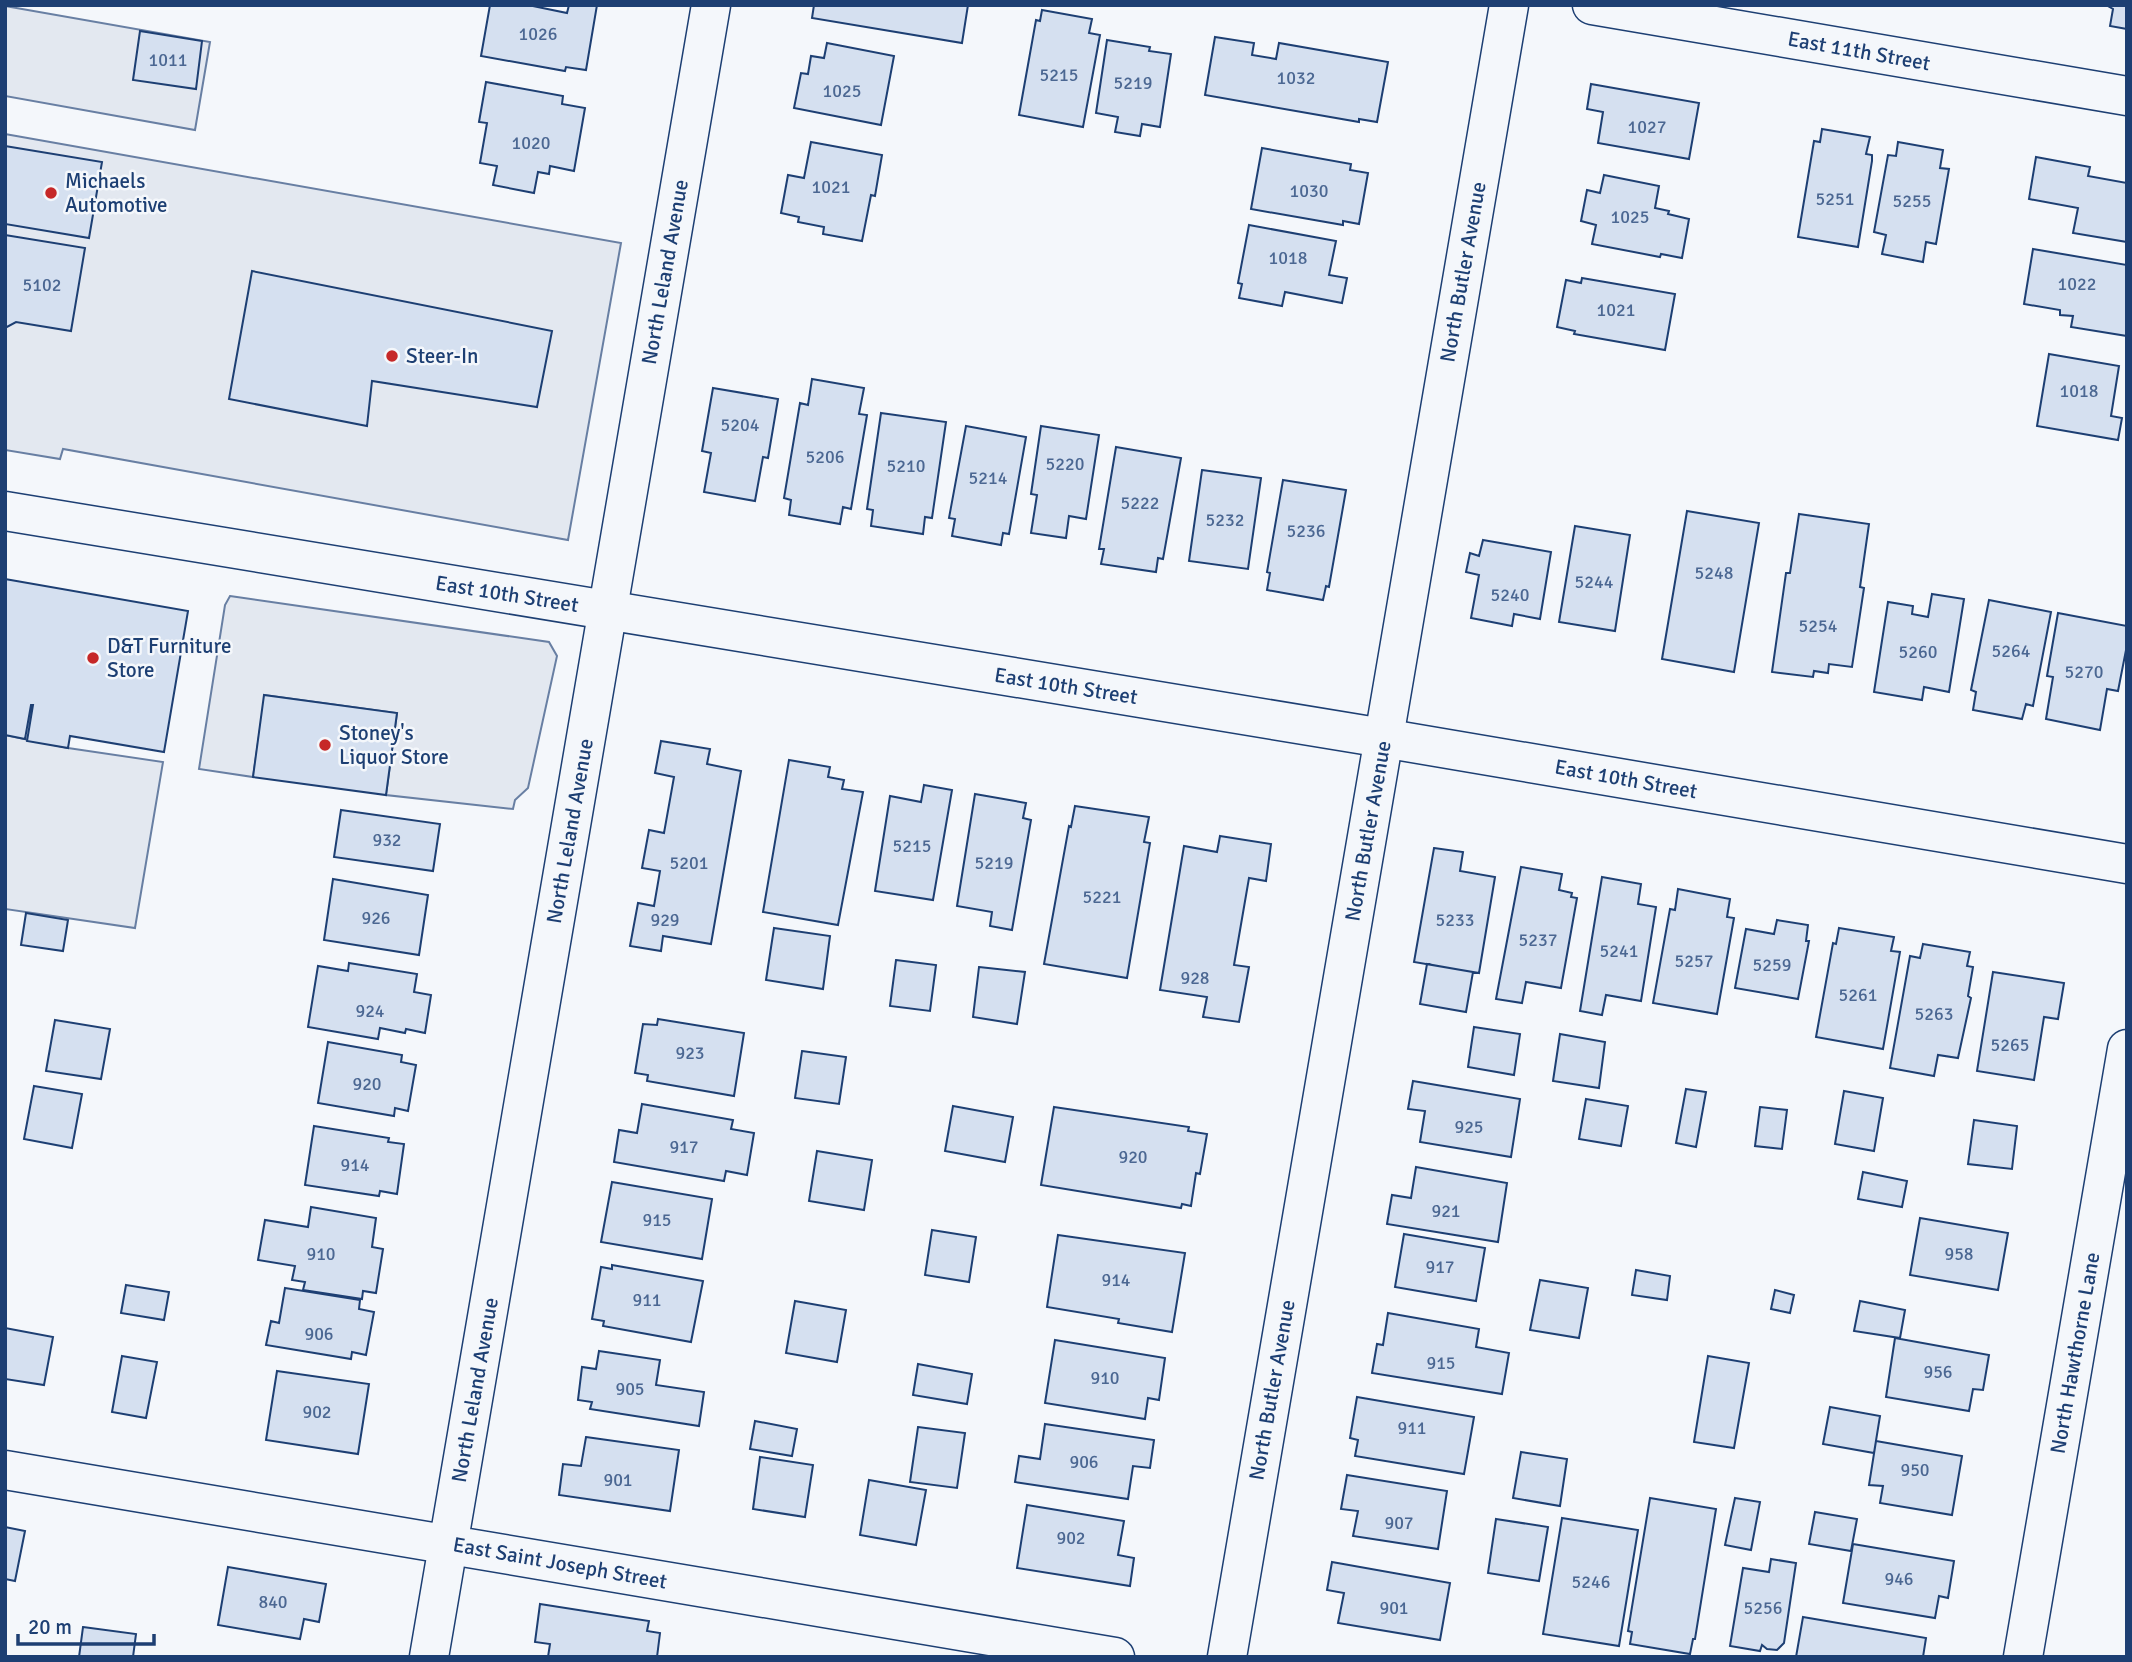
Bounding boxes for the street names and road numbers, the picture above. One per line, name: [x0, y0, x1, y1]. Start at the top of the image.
street label: East 11th Street: [1786, 26, 1932, 76]
street label: North Leland Avenue: [636, 177, 694, 367]
street label: North Butler Avenue: [1434, 180, 1492, 364]
street label: East 10th Street: [434, 570, 580, 618]
street label: East 10th Street: [993, 662, 1139, 710]
street label: North Leland Avenue: [541, 736, 599, 926]
street label: North Butler Avenue: [1339, 739, 1397, 923]
street label: East 10th Street: [1553, 754, 1699, 804]
street label: North Hawthorne Lane: [2044, 1250, 2106, 1456]
street label: North Leland Avenue: [446, 1295, 504, 1485]
street label: North Butler Avenue: [1243, 1298, 1301, 1482]
street label: East Saint Joseph Street: [451, 1531, 669, 1595]

